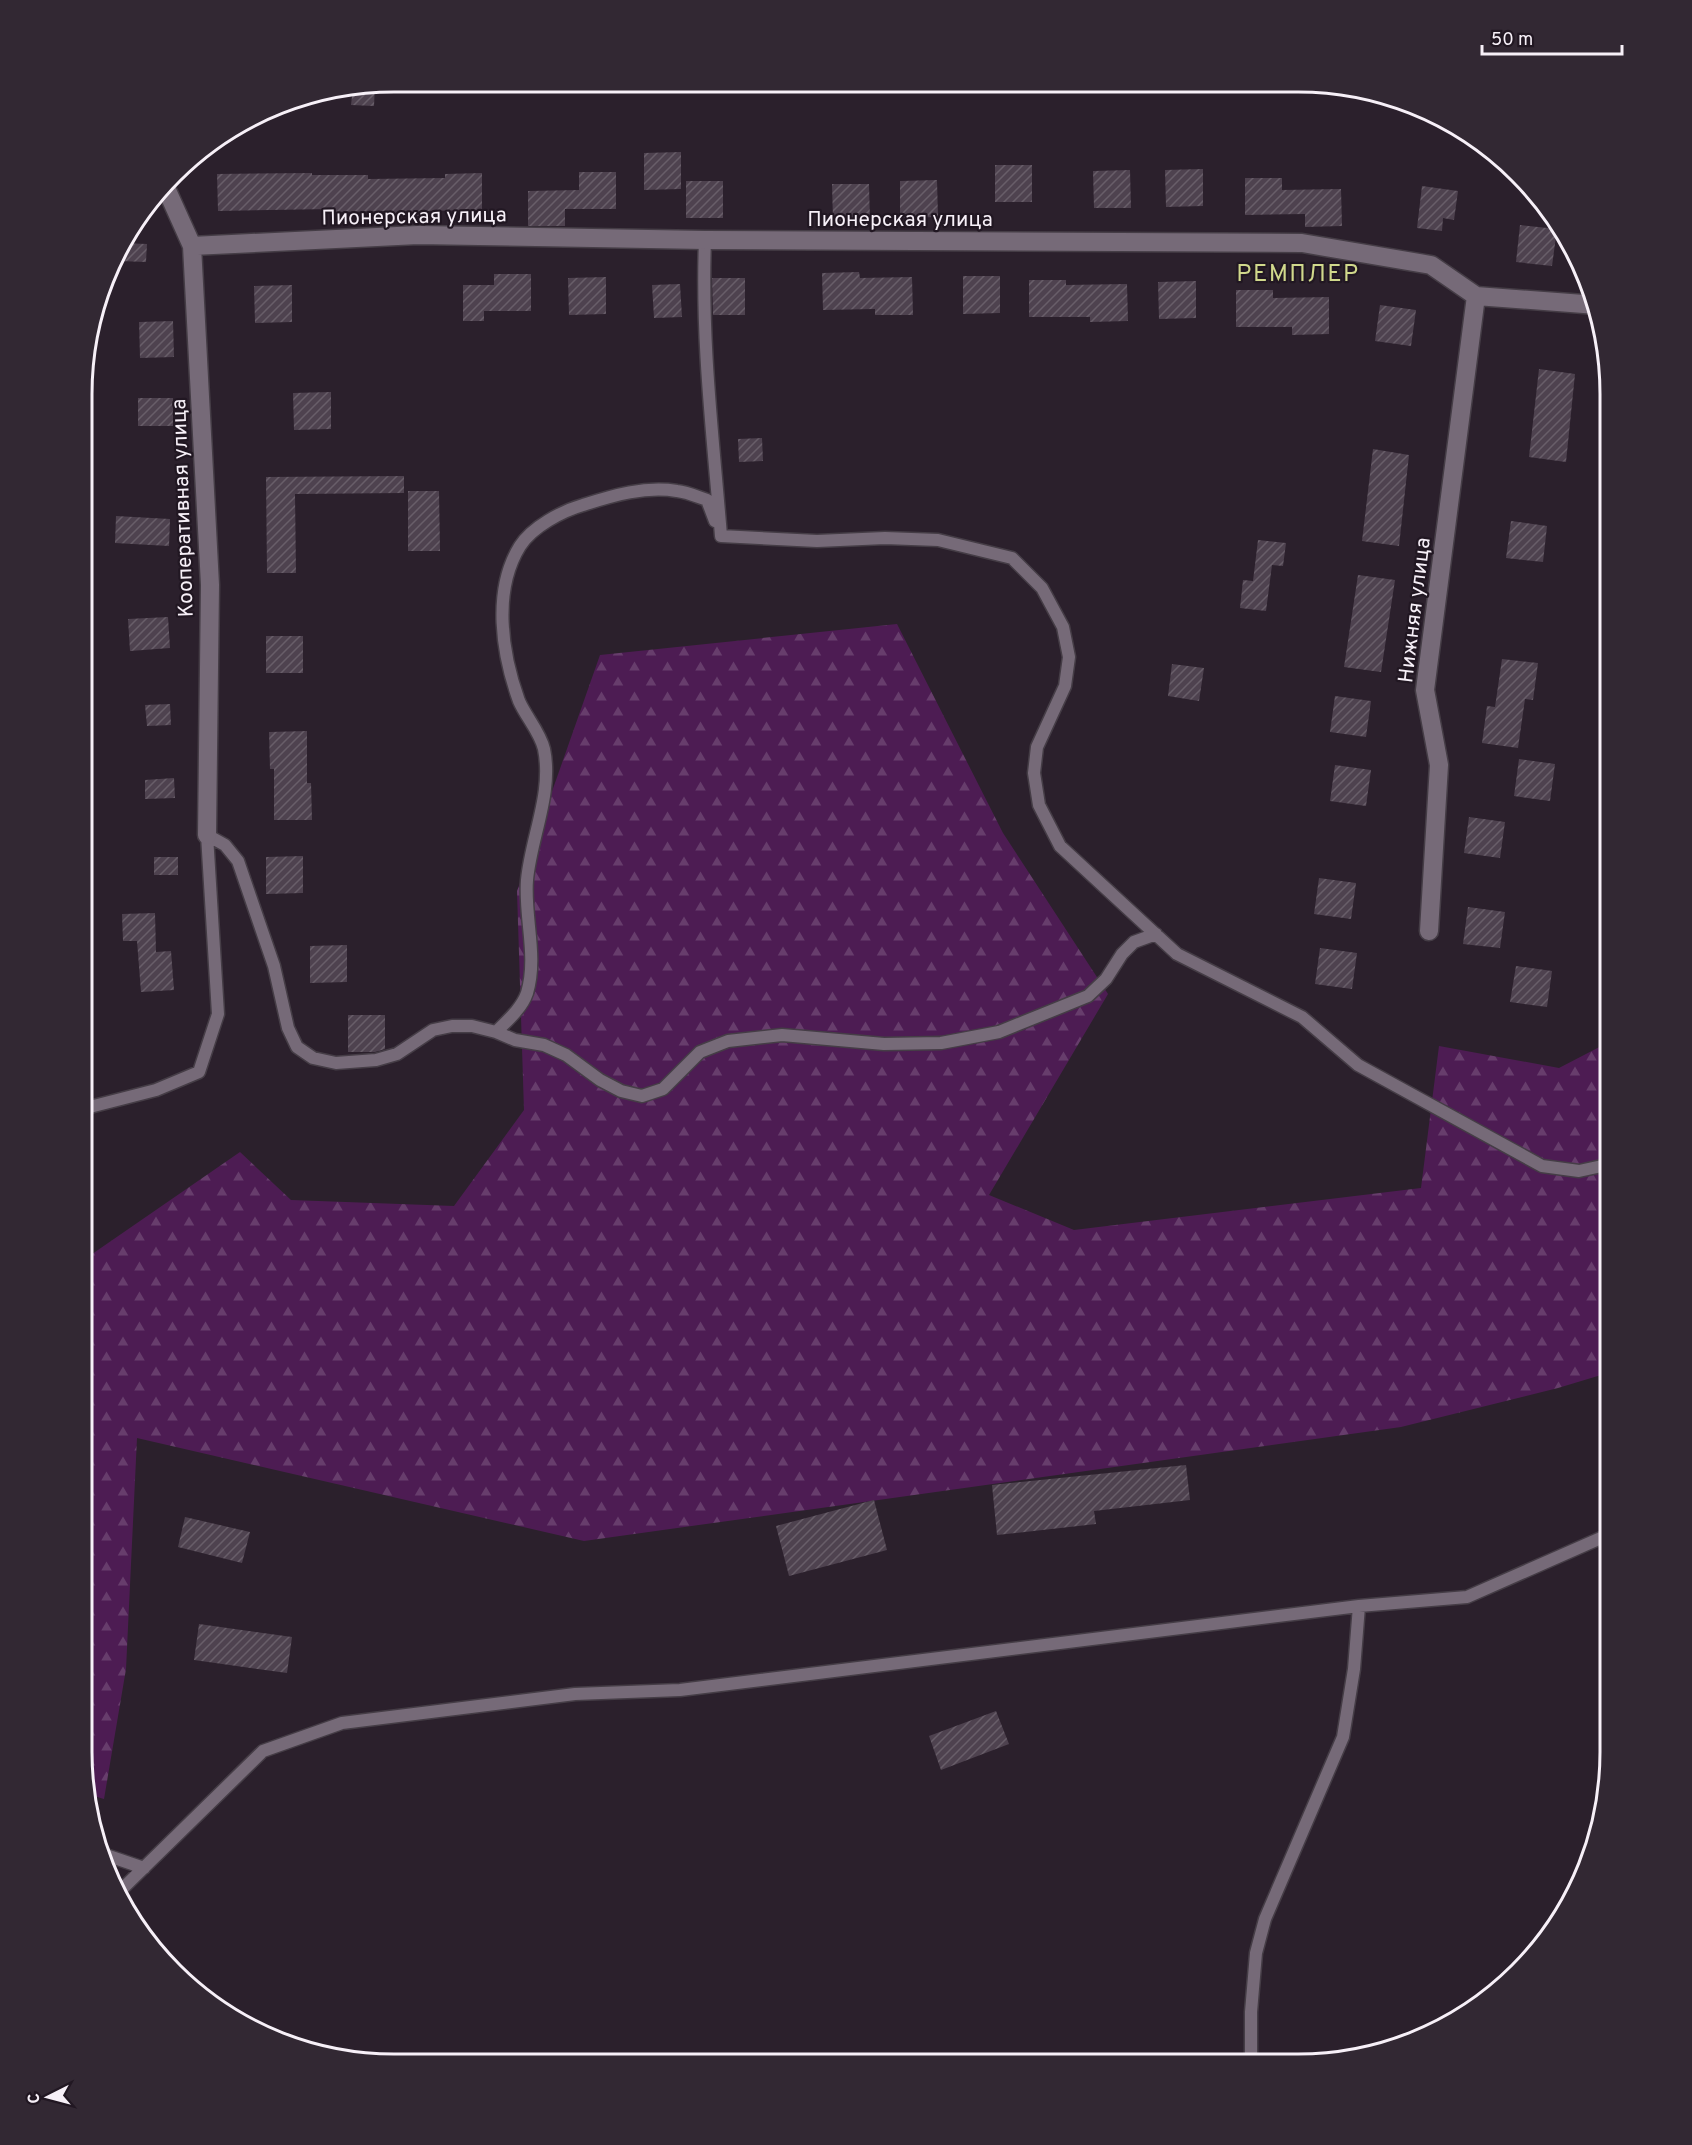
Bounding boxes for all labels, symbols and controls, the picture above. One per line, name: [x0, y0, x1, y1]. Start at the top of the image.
scale bar: [1482, 18, 1622, 56]
text: 50 m: [1491, 29, 1533, 52]
street label: Пионерская улица: [321, 202, 507, 233]
street label: Пионерская улица: [807, 207, 993, 234]
district label: РЕМПЛЕР: [1236, 260, 1360, 290]
street label: Кооперативная улица: [166, 398, 201, 618]
street label: Нижняя улица: [1393, 536, 1438, 684]
north arrow: [18, 2067, 78, 2127]
text: С: [25, 2092, 46, 2104]

